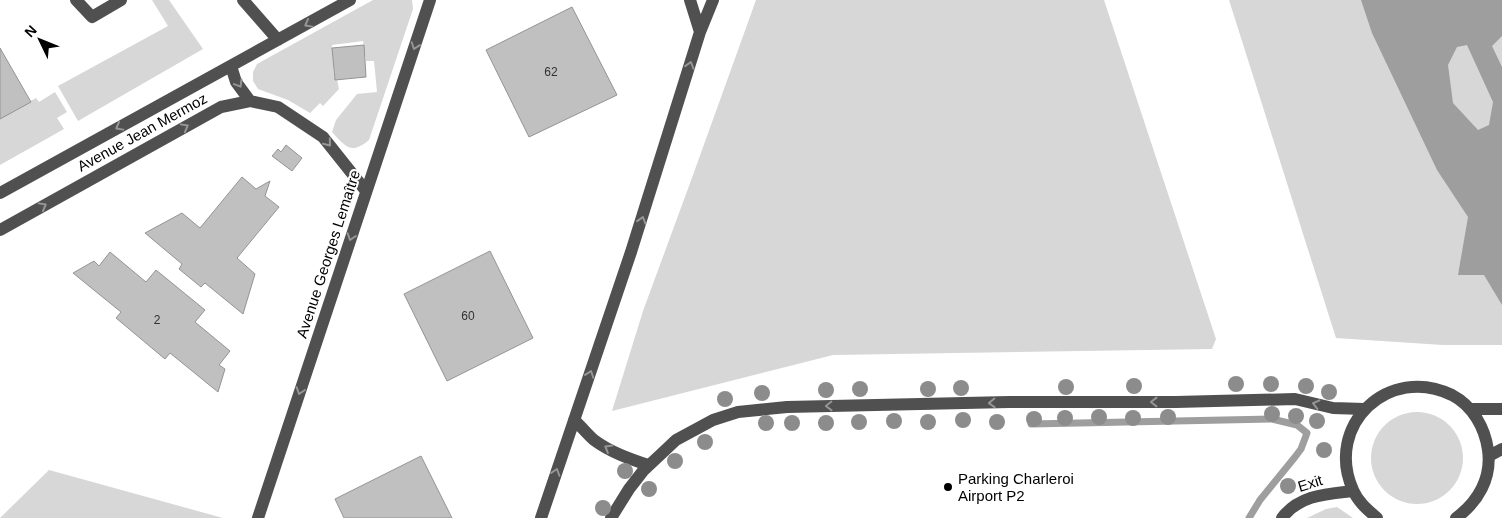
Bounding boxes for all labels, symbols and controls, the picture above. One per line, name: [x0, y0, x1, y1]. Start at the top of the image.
north arrow: [15, 15, 65, 65]
one-way arrow: [304, 17, 313, 27]
text: N: [21, 22, 40, 40]
one-way arrow: [411, 42, 421, 50]
one-way arrow: [685, 61, 695, 70]
house number: 62: [544, 65, 558, 79]
one-way arrow: [232, 79, 242, 88]
street label: Avenue Jean Mermoz: [74, 89, 210, 175]
one-way arrow: [116, 121, 125, 131]
one-way arrow: [179, 124, 188, 134]
one-way arrow: [323, 138, 332, 147]
street label: Avenue Georges Lemaître: [293, 168, 363, 340]
one-way arrow: [37, 203, 46, 213]
one-way arrow: [636, 216, 646, 225]
one-way arrow: [347, 232, 357, 240]
house number: 60: [461, 309, 475, 323]
house number: 2: [154, 313, 161, 327]
one-way arrow: [584, 370, 594, 379]
one-way arrow: [296, 386, 306, 395]
one-way arrow: [988, 397, 996, 408]
one-way arrow: [1150, 397, 1158, 407]
one-way arrow: [1312, 399, 1321, 410]
one-way arrow: [825, 401, 833, 411]
one-way arrow: [604, 444, 613, 454]
one-way arrow: [550, 468, 560, 476]
place label: Parking Charleroi Airport P2: [958, 470, 1074, 504]
street label: Exit: [1296, 471, 1325, 495]
marker: Parking Charleroi Airport P2: [942, 481, 954, 493]

